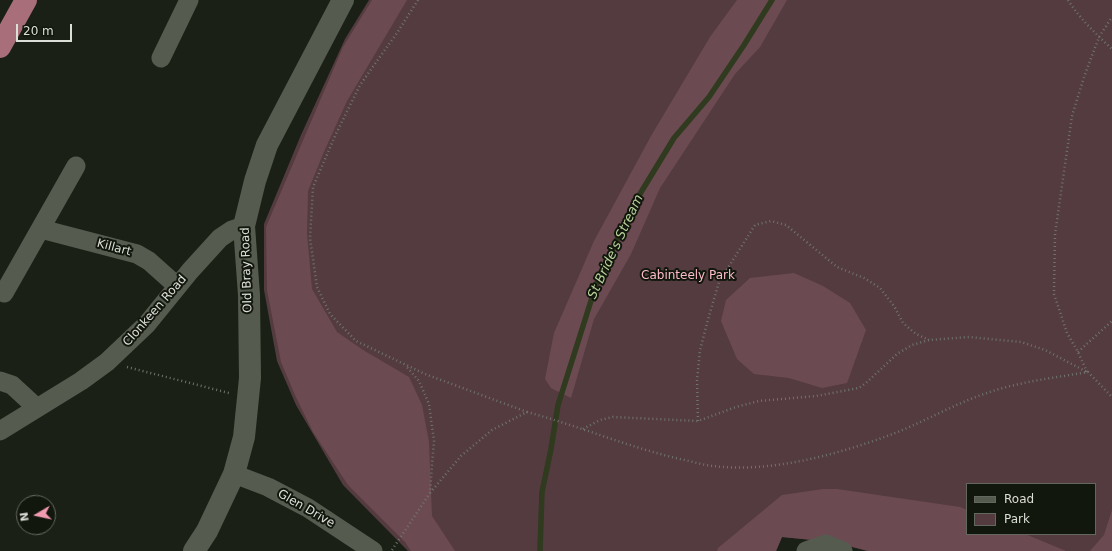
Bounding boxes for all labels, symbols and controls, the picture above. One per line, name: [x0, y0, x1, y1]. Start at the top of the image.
scale bar: [18, 16, 74, 42]
text: 20 m: [23, 24, 54, 38]
water label: St Bride's Stream: [585, 192, 647, 302]
street label: Old Bray Road: [238, 227, 256, 313]
street label: Killart: [95, 237, 133, 259]
park label: Cabinteely Park: [641, 269, 735, 283]
street label: Clonkeen Road: [120, 273, 190, 349]
legend: [966, 483, 1096, 535]
street label: Glen Drive: [275, 487, 337, 531]
text: Road: [1004, 492, 1034, 506]
north arrow: [16, 495, 56, 535]
text: N: [18, 511, 32, 522]
text: Park: [1004, 512, 1030, 526]

